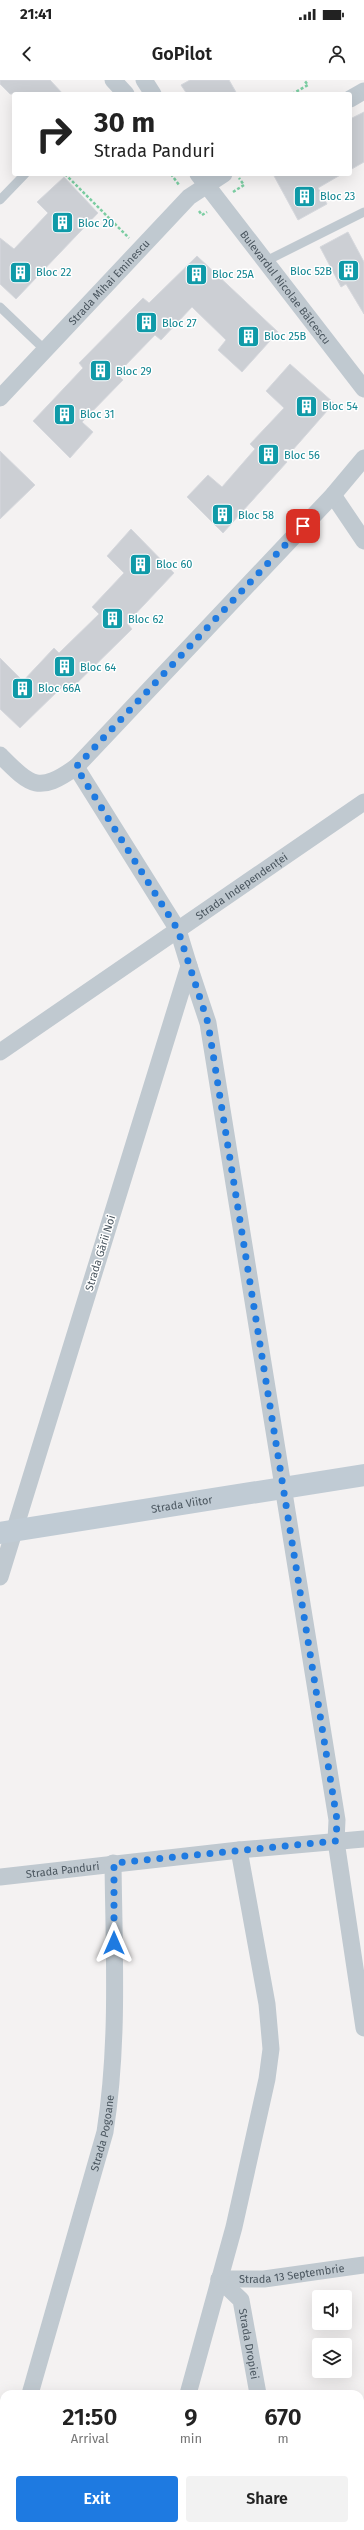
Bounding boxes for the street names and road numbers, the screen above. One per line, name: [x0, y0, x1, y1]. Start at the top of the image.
street label: Bulevardul Nicolae Bălcescu: [237, 228, 333, 347]
street label: Strada Mihai Eminescu: [66, 237, 153, 328]
street label: Strada Independenței: [193, 850, 290, 923]
street label: Strada Gării Noi: [83, 1214, 118, 1293]
street label: Strada Viitor: [150, 1493, 214, 1516]
street label: Strada Panduri: [25, 1860, 100, 1881]
street label: Strada Pogoane: [88, 2094, 117, 2173]
street label: Strada 13 Septembrie: [239, 2262, 345, 2286]
street label: Strada Dropiei: [236, 2308, 261, 2380]

